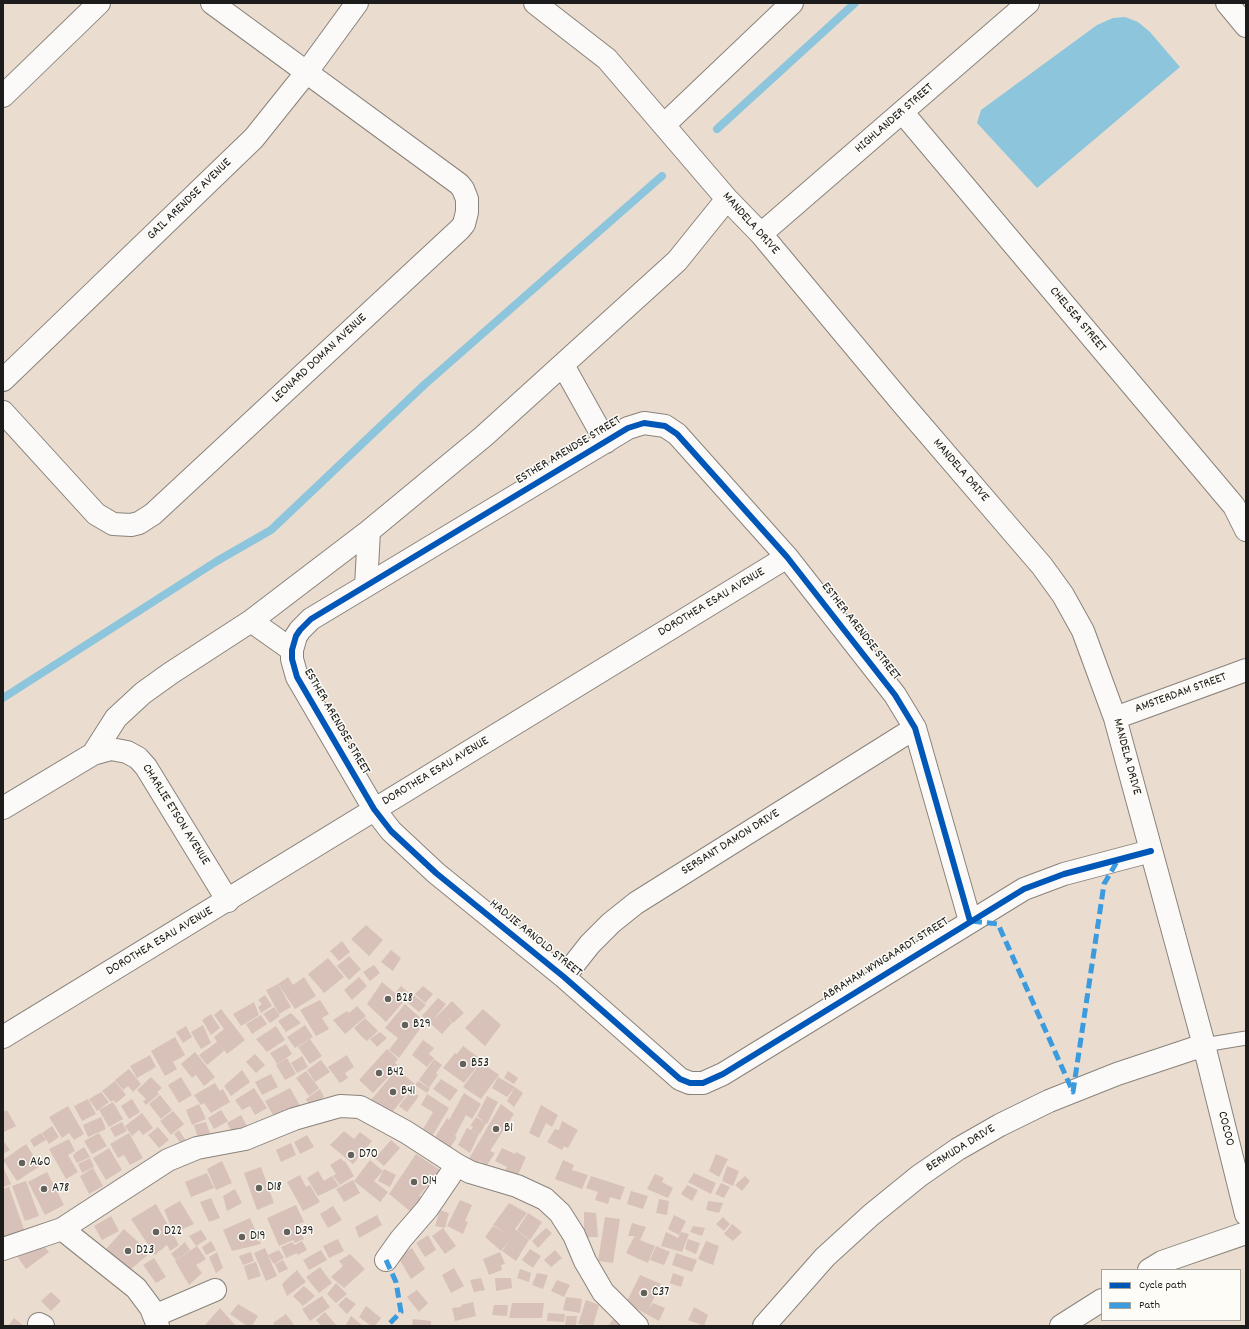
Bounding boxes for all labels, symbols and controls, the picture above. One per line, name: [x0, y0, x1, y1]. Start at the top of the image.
street label: HIGHLANDER STREET: [853, 81, 937, 157]
street label: GAIL ARENDSE AVENUE: [145, 156, 235, 244]
street label: MANDELA DRIVE: [718, 190, 782, 258]
street label: CHELSEA STREET: [1045, 284, 1109, 356]
street label: LEONARD DOMAN AVENUE: [269, 311, 371, 407]
street label: ESTHER ARENDSE STREET: [514, 413, 624, 489]
street label: MANDELA DRIVE: [928, 436, 992, 506]
street label: DOROTHEA ESAU AVENUE: [656, 565, 768, 641]
street label: ESTHER ARENDSE STREET: [817, 580, 903, 684]
street label: ESTHER ARENDSE STREET: [299, 666, 373, 778]
street label: AMSTERDAM STREET: [1133, 670, 1229, 718]
street label: MANDELA DRIVE: [1108, 717, 1144, 797]
street label: DOROTHEA ESAU AVENUE: [380, 734, 492, 810]
street label: CHARLIE ETSON AVENUE: [138, 762, 212, 868]
street label: SERSANT DAMON DRIVE: [679, 806, 783, 880]
street label: HADJIE ARNOLD STREET: [486, 897, 584, 981]
street label: DOROTHEA ESAU AVENUE: [104, 904, 216, 980]
street label: ABRAHAM WYNGAARDT STREET: [820, 915, 952, 1005]
place label: B28: [396, 991, 413, 1007]
marker: B28: [383, 994, 393, 1004]
place label: B29: [413, 1017, 431, 1033]
marker: B29: [400, 1020, 410, 1030]
place label: B53: [471, 1056, 489, 1072]
marker: B53: [458, 1059, 468, 1069]
place label: B42: [387, 1065, 404, 1081]
marker: B42: [374, 1068, 384, 1078]
place label: B41: [401, 1084, 415, 1100]
marker: B41: [388, 1087, 398, 1097]
street label: COCOO: [1213, 1110, 1237, 1148]
place label: B1: [504, 1121, 513, 1137]
street label: BERMUDA DRIVE: [924, 1122, 998, 1176]
marker: B1: [491, 1124, 501, 1134]
place label: D70: [359, 1147, 378, 1163]
marker: D70: [346, 1150, 356, 1160]
place label: A60: [30, 1155, 51, 1171]
marker: A60: [17, 1158, 27, 1168]
place label: D14: [422, 1174, 437, 1190]
marker: D14: [409, 1177, 419, 1187]
place label: D18: [267, 1180, 282, 1196]
place label: A78: [52, 1181, 69, 1197]
marker: D18: [254, 1183, 264, 1193]
marker: A78: [39, 1184, 49, 1194]
place label: D22: [164, 1224, 182, 1240]
place label: D39: [295, 1224, 313, 1240]
marker: D22: [151, 1227, 161, 1237]
marker: D39: [282, 1227, 292, 1237]
place label: D19: [250, 1229, 266, 1245]
marker: D19: [237, 1232, 247, 1242]
place label: D23: [136, 1243, 154, 1259]
marker: D23: [123, 1246, 133, 1256]
legend: [1101, 1269, 1241, 1321]
text: Cycle path: [1139, 1277, 1187, 1294]
place label: C37: [652, 1285, 669, 1301]
marker: C37: [639, 1288, 649, 1298]
text: Path: [1139, 1297, 1160, 1314]

